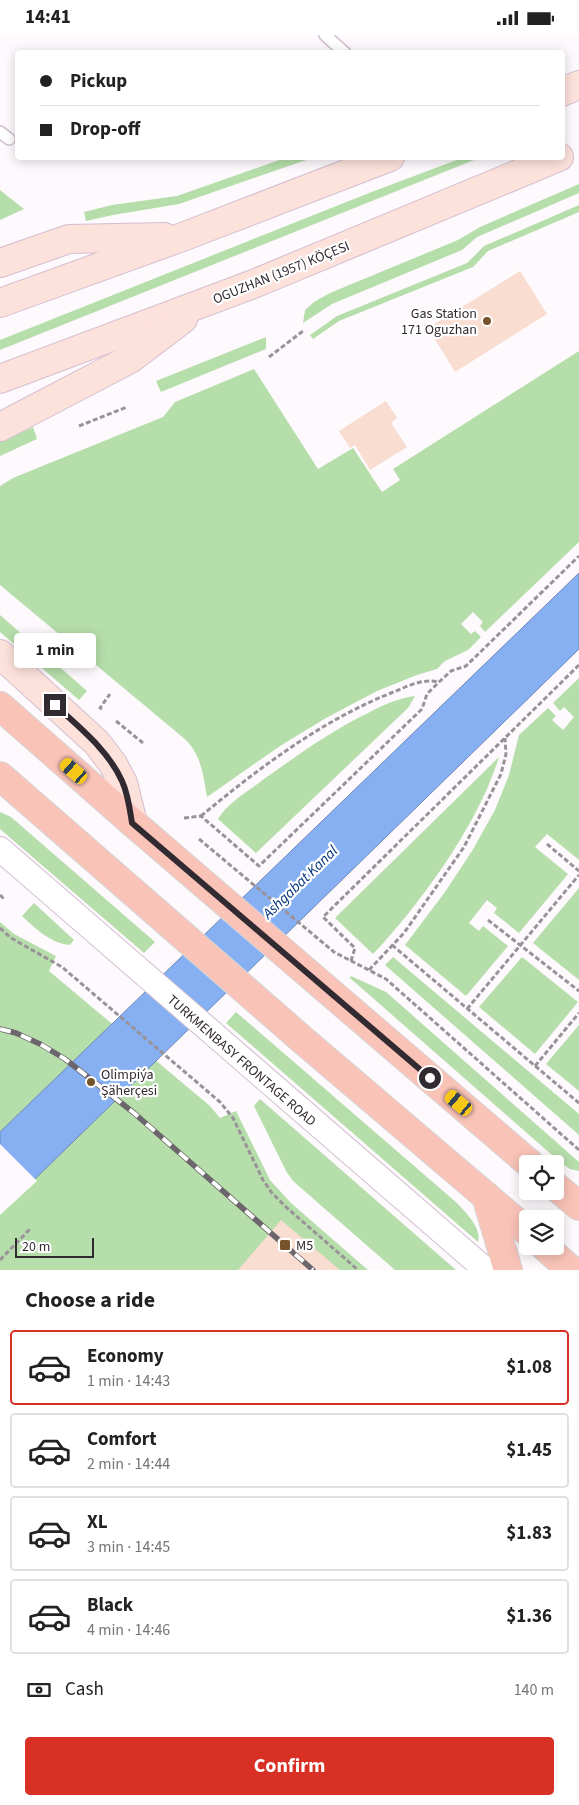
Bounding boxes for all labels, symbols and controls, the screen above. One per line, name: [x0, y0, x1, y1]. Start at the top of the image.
text: 14:41: [25, 4, 71, 31]
text: Pickup: [70, 68, 127, 95]
text: Drop-off: [70, 116, 140, 143]
street label: OGUZHAN (1957) KÖÇESI: [210, 236, 353, 310]
place label: Gas Station 171 Oguzhan: [401, 304, 477, 340]
marker: Gas Station 171 Oguzhan: [481, 315, 493, 327]
callout: 1 min: [14, 633, 96, 667]
text: 1 min: [36, 639, 74, 661]
route end: [44, 694, 66, 716]
car: [57, 755, 90, 787]
water label: Ashgabat Kanal: [257, 841, 343, 924]
street label: TURKMENBASY FRONTAGE ROAD: [162, 990, 320, 1131]
place label: Olimpiýa Şäherçesi: [101, 1065, 157, 1101]
route start: [419, 1067, 441, 1089]
marker: Olimpiýa Şäherçesi: [85, 1076, 97, 1088]
car: [442, 1088, 475, 1118]
map controls: [519, 1155, 564, 1255]
button: locate: [519, 1155, 564, 1200]
button: layers: [519, 1210, 564, 1255]
scale bar: [15, 1235, 94, 1258]
place label: M5: [296, 1236, 313, 1256]
text: 20 m: [22, 1237, 50, 1257]
marker: M5: [278, 1238, 292, 1252]
text: Choose a ride: [25, 1284, 155, 1316]
text: Economy: [87, 1343, 164, 1370]
icon: car: [27, 1345, 72, 1390]
text: $1.08: [506, 1354, 552, 1381]
text: 1 min · 14:43: [87, 1370, 170, 1392]
text: Comfort: [87, 1426, 157, 1453]
icon: car: [27, 1428, 72, 1473]
text: $1.45: [506, 1437, 552, 1464]
text: 2 min · 14:44: [87, 1453, 170, 1475]
text: XL: [87, 1509, 108, 1536]
icon: car: [27, 1511, 72, 1556]
text: $1.83: [506, 1520, 552, 1547]
text: 3 min · 14:45: [87, 1536, 170, 1558]
text: Black: [87, 1592, 133, 1619]
icon: car: [27, 1594, 72, 1639]
text: $1.36: [506, 1603, 552, 1630]
text: 4 min · 14:46: [87, 1619, 170, 1641]
icon: cash: [25, 1676, 53, 1704]
text: Cash: [65, 1676, 104, 1703]
text: 140 m: [514, 1679, 554, 1701]
button: Confirm: [25, 1737, 554, 1795]

